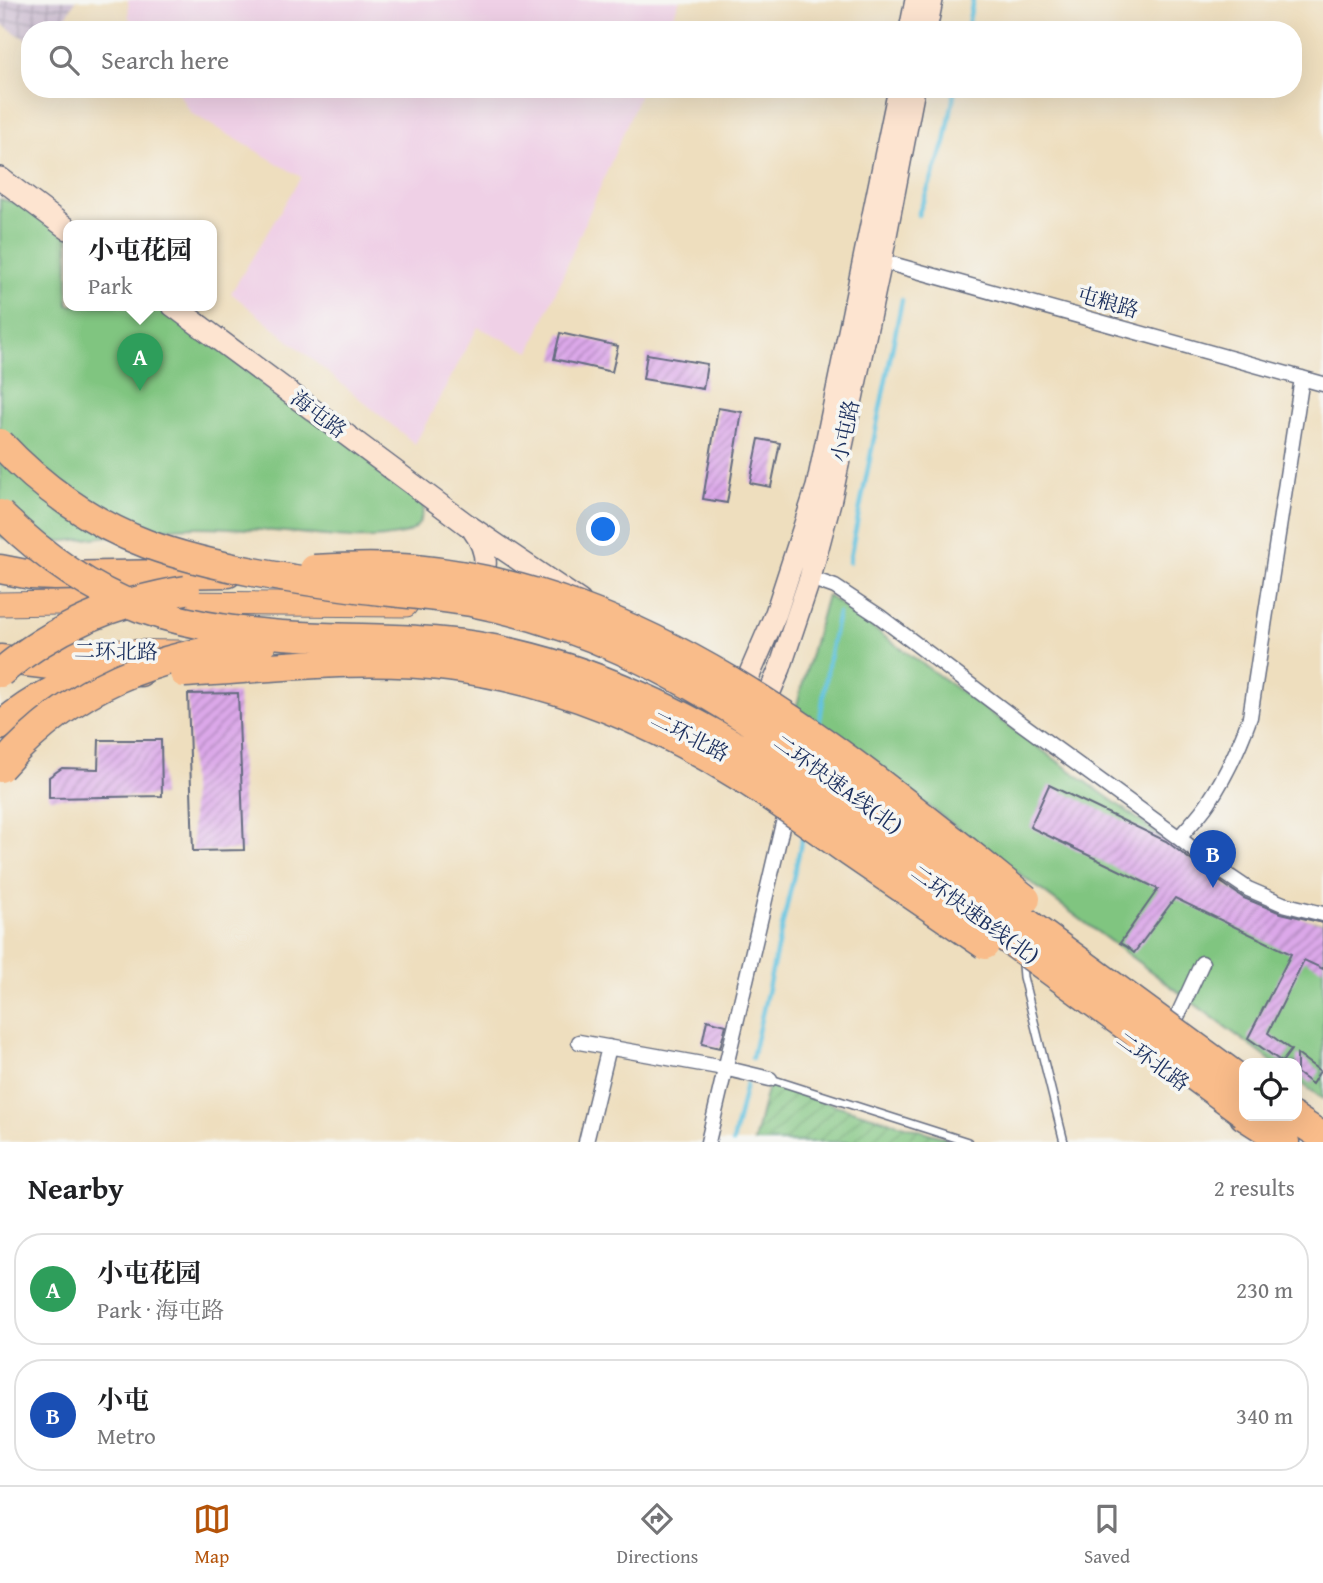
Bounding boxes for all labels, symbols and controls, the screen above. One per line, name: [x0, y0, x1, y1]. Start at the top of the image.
search box: [21, 21, 1302, 98]
text: Search here: [101, 40, 229, 79]
icon: search: [45, 41, 83, 79]
popup: [63, 220, 217, 311]
text: 小屯花园: [88, 230, 192, 269]
text: Park: [88, 269, 132, 302]
street label: 屯粮路: [1073, 278, 1143, 326]
pin: A: [117, 333, 163, 391]
street label: 海屯路: [285, 383, 353, 445]
street label: 小屯路: [823, 397, 867, 465]
your location: [586, 512, 620, 546]
street label: 二环北路: [74, 635, 158, 667]
street label: 二环北路: [646, 703, 734, 769]
street label: 二环快速A线(北): [767, 727, 909, 841]
pin: B: [1190, 830, 1236, 888]
street label: 二环快速B线(北): [905, 857, 1045, 971]
street label: 二环北路: [1110, 1024, 1196, 1098]
map controls: [1239, 1058, 1302, 1121]
button: locate: [1239, 1058, 1302, 1121]
text: Nearby: [28, 1166, 124, 1210]
text: 2 results: [1214, 1171, 1295, 1204]
text: 小屯花园: [97, 1253, 201, 1292]
text: A: [46, 1273, 60, 1306]
text: 230 m: [1236, 1273, 1293, 1306]
text: Park · 海屯路: [97, 1293, 224, 1326]
text: 小屯: [97, 1380, 149, 1419]
text: B: [46, 1399, 60, 1432]
text: 340 m: [1236, 1399, 1293, 1432]
text: Metro: [97, 1419, 156, 1452]
tab: Map: [193, 1500, 231, 1570]
tab: Directions: [617, 1500, 698, 1570]
tab: Saved: [1084, 1500, 1130, 1570]

